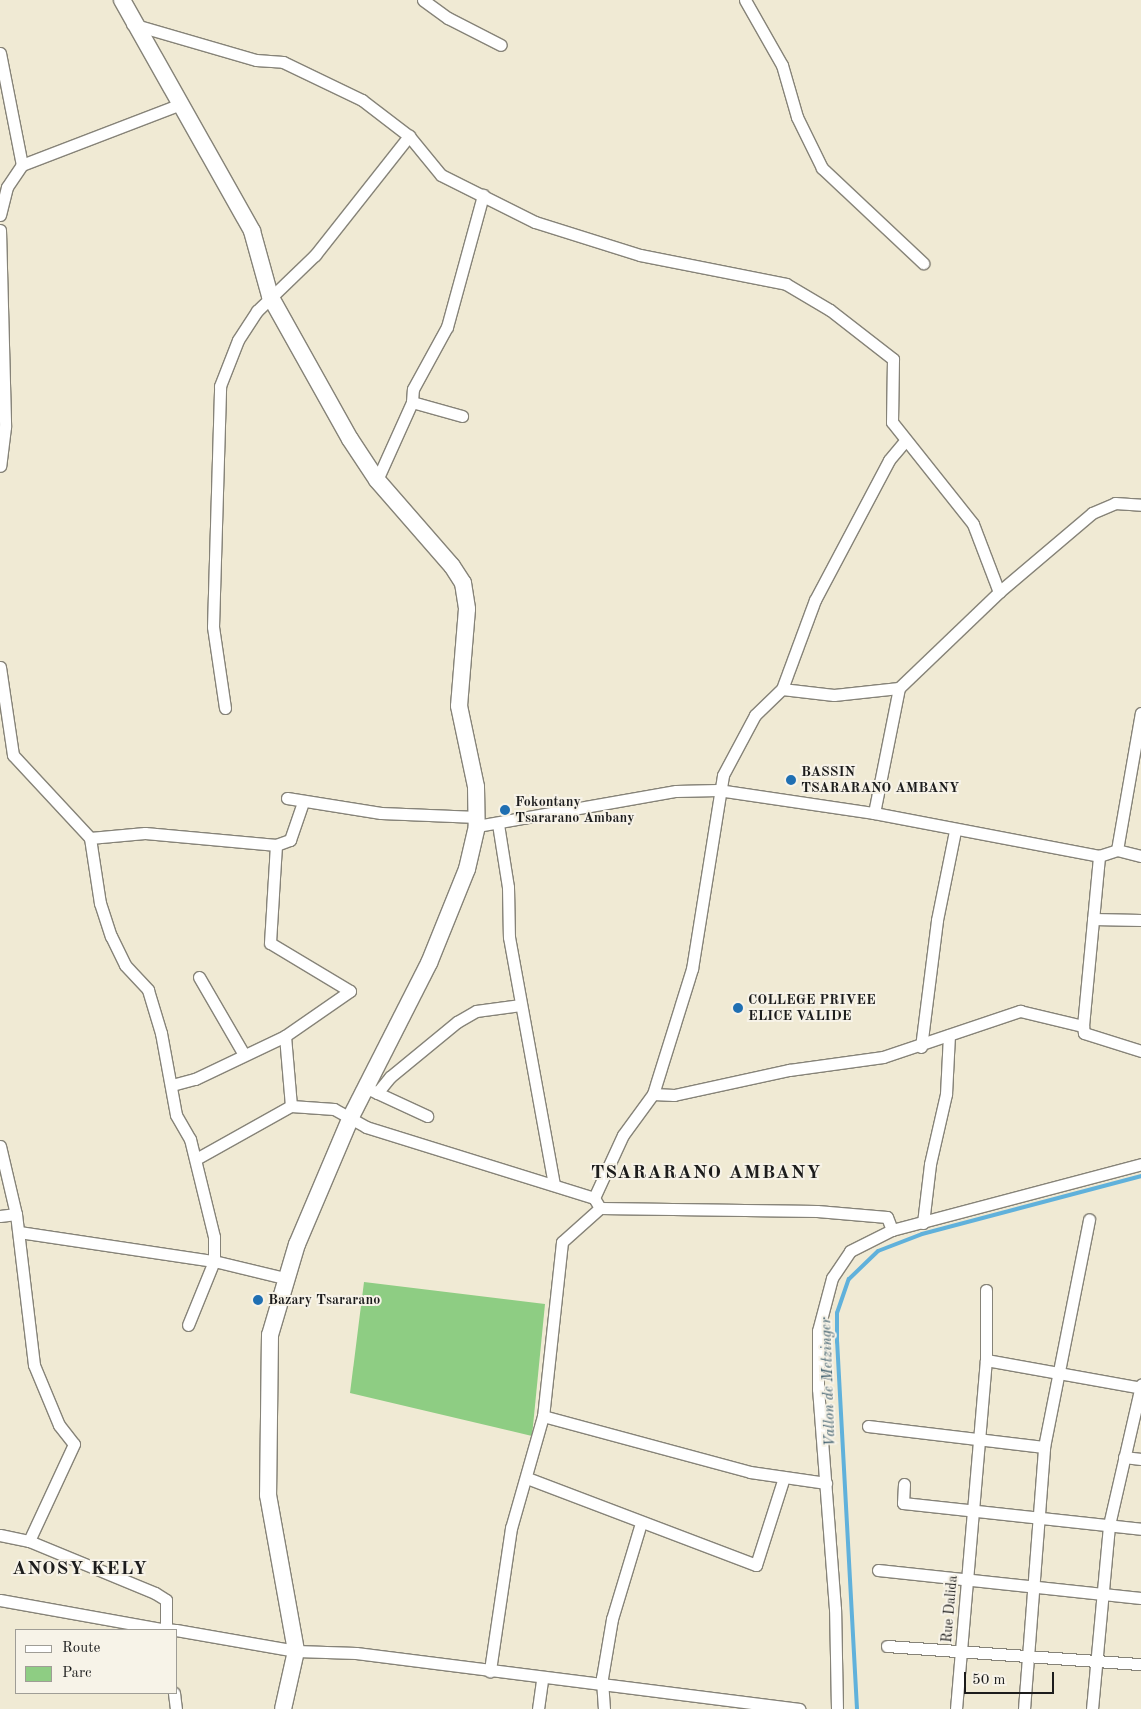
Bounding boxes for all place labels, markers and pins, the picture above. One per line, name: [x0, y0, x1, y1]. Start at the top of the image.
place label: BASSIN TSARARANO AMBANY: [801, 764, 959, 796]
marker: BASSIN TSARARANO AMBANY: [785, 774, 797, 786]
place label: Fokontany Tsararano Ambany: [515, 794, 635, 826]
marker: Fokontany Tsararano Ambany: [499, 804, 511, 816]
place label: COLLEGE PRIVEE ELICE VALIDE: [748, 992, 876, 1024]
marker: COLLEGE PRIVEE ELICE VALIDE: [732, 1002, 744, 1014]
place label: Bazary Tsararano: [268, 1292, 380, 1308]
marker: Bazary Tsararano: [252, 1294, 264, 1306]

